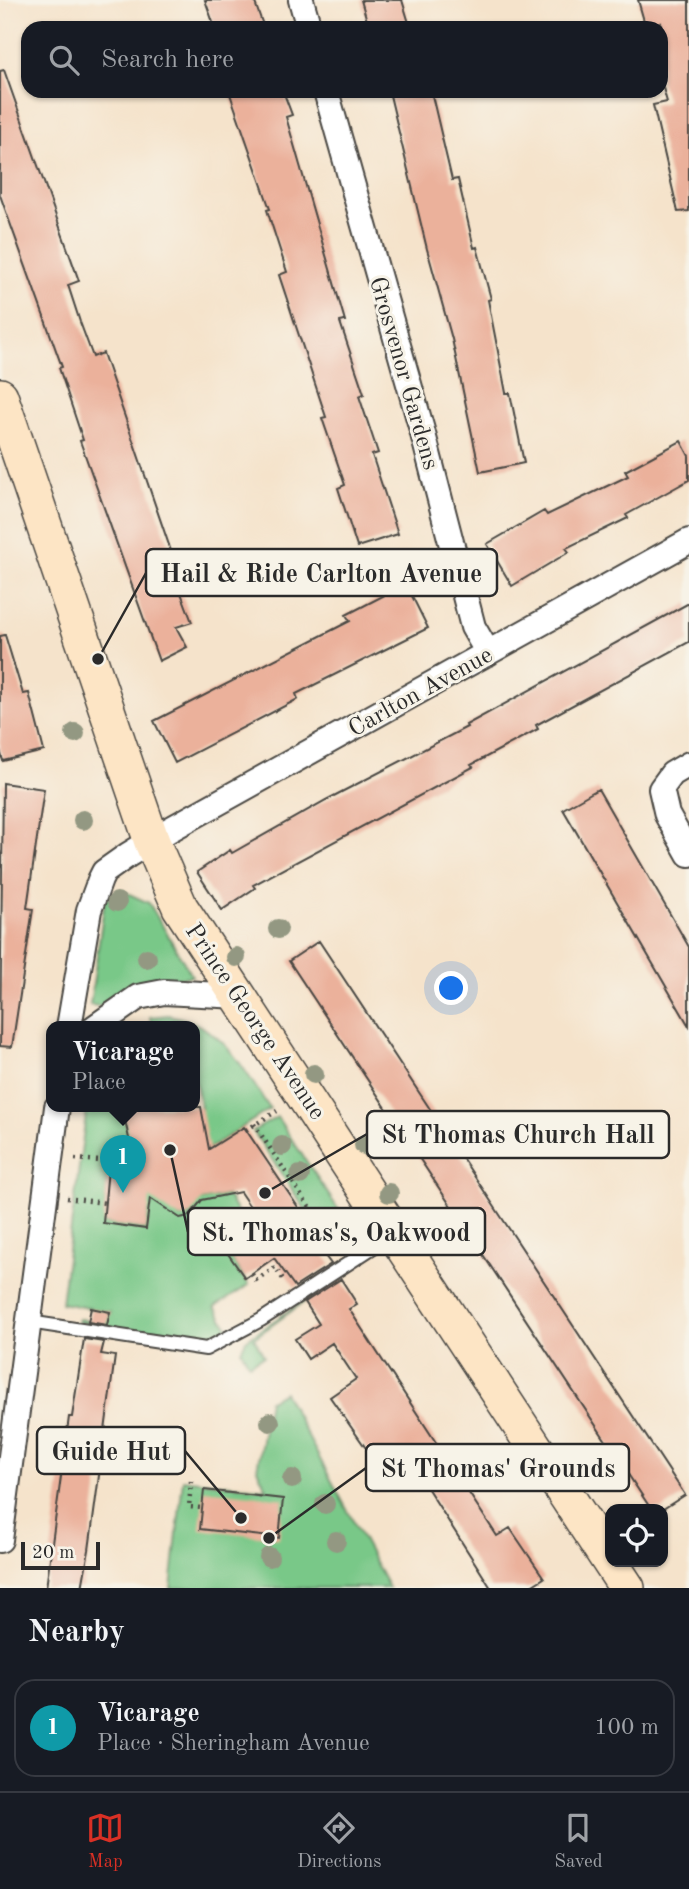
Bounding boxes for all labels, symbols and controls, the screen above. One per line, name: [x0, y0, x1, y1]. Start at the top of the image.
search box: [21, 21, 668, 98]
icon: search: [45, 41, 83, 79]
text: Search here: [101, 47, 234, 73]
street label: Grosvenor Gardens: [364, 274, 442, 473]
callout: Hail & Ride Carlton Avenue: [146, 549, 497, 596]
text: Hail & Ride Carlton Avenue: [160, 562, 482, 588]
street label: Carlton Avenue: [345, 643, 497, 742]
street label: Prince George Avenue: [180, 920, 329, 1125]
your location: [434, 971, 468, 1005]
popup: [46, 1021, 200, 1112]
text: Vicarage: [72, 1040, 174, 1066]
text: Place: [72, 1071, 126, 1094]
callout: St Thomas Church Hall: [367, 1111, 669, 1158]
text: St Thomas Church Hall: [381, 1123, 655, 1149]
pin: 1: [100, 1135, 146, 1193]
callout: St. Thomas's, Oakwood: [188, 1208, 485, 1255]
text: St. Thomas's, Oakwood: [202, 1221, 470, 1247]
callout: Guide Hut: [37, 1427, 185, 1474]
text: Guide Hut: [51, 1440, 171, 1466]
callout: St Thomas' Grounds: [366, 1444, 629, 1491]
text: St Thomas' Grounds: [381, 1457, 615, 1483]
map controls: [605, 1504, 668, 1567]
button: locate: [605, 1504, 668, 1567]
scale bar: [21, 1539, 100, 1571]
text: 20 m: [32, 1544, 74, 1563]
text: Nearby: [28, 1618, 125, 1648]
text: Vicarage: [97, 1701, 200, 1727]
text: 1: [46, 1716, 60, 1739]
text: 100 m: [594, 1716, 659, 1739]
text: Place · Sheringham Avenue: [97, 1732, 370, 1755]
tab: Map: [86, 1809, 124, 1874]
tab: Directions: [297, 1809, 382, 1874]
tab: Saved: [554, 1809, 603, 1874]

